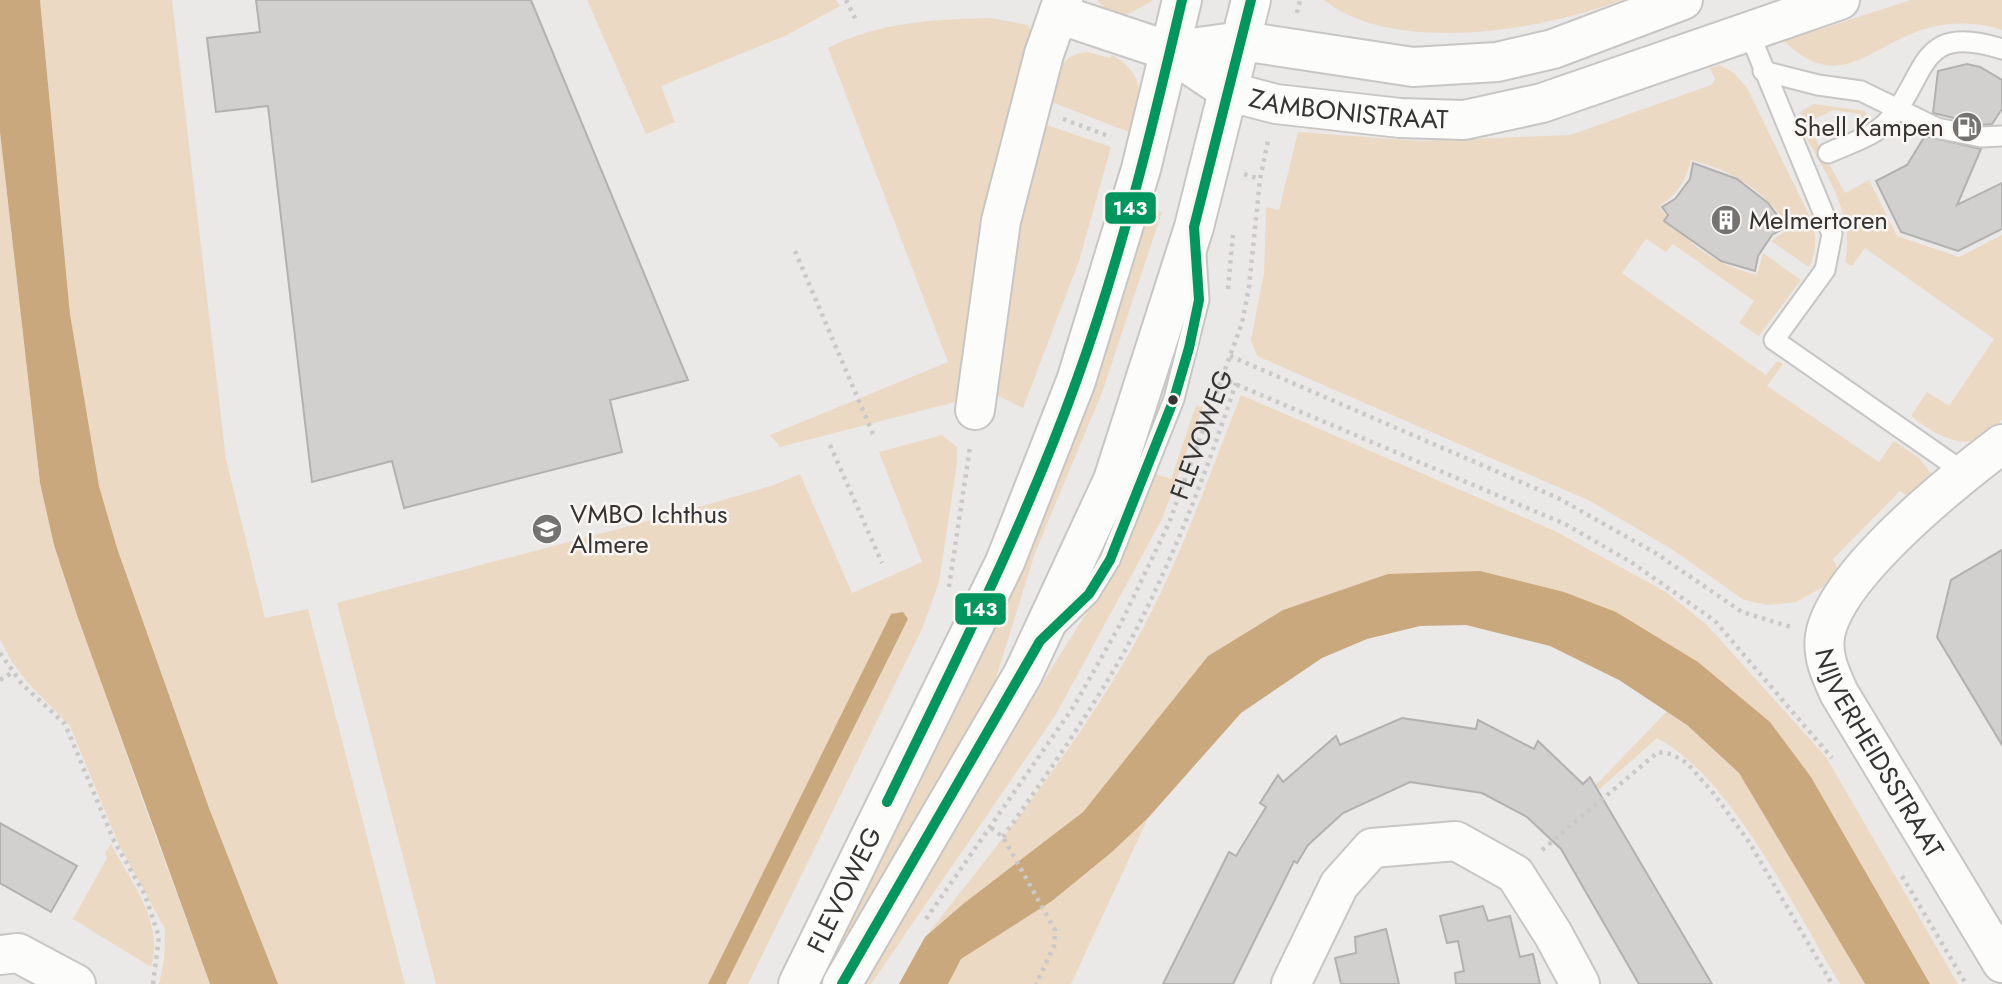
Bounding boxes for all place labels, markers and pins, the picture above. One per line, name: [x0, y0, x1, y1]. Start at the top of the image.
place label: Shell Kampen: [1794, 108, 1944, 146]
fuel station icon: Shell Kampen: [1950, 110, 1984, 144]
place label: Melmertoren: [1749, 201, 1888, 239]
building icon: Melmertoren: [1709, 203, 1743, 237]
unlabelled marker: [1166, 393, 1180, 407]
place label: VMBO Ichthus Almere: [570, 495, 728, 563]
school or university icon: VMBO Ichthus Almere: [530, 512, 564, 546]

